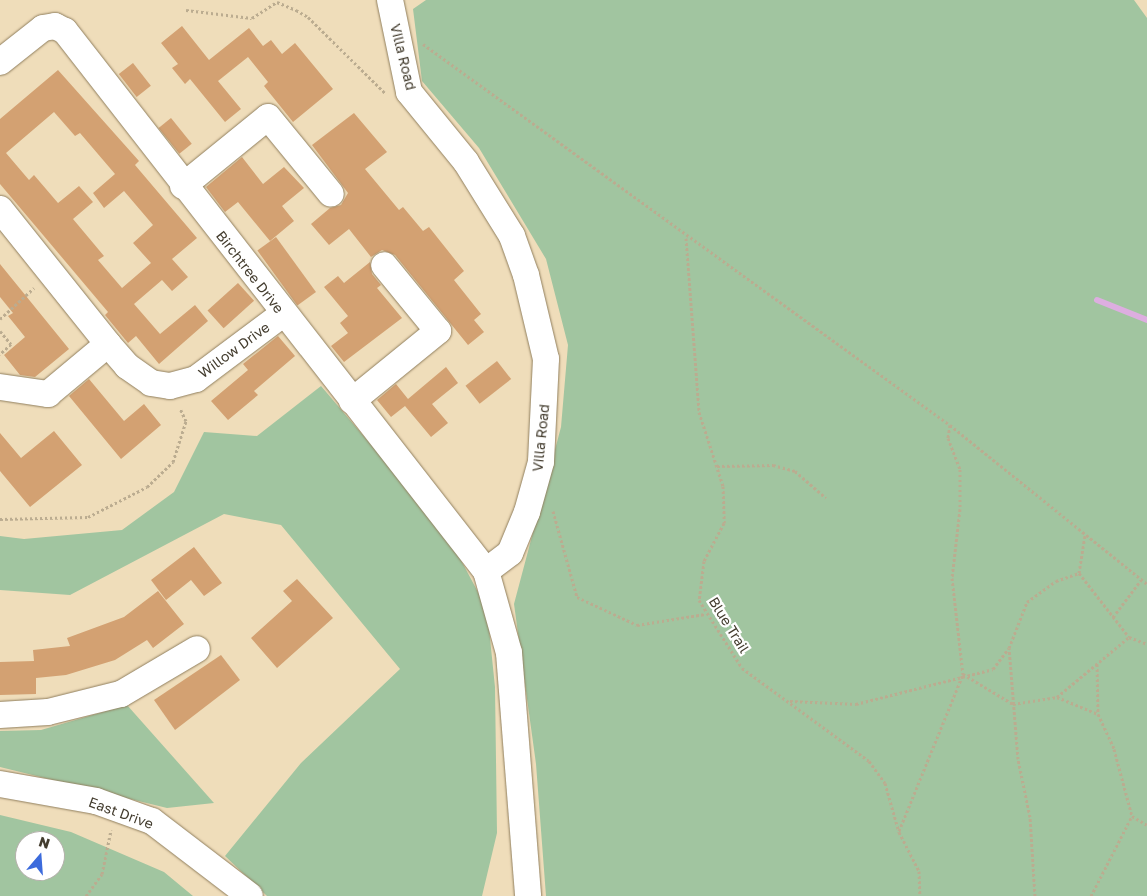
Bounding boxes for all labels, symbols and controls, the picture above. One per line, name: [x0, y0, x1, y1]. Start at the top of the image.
street label: Villa Road: [387, 22, 419, 92]
street label: Birchtree Drive: [213, 227, 287, 317]
street label: Willow Drive: [195, 319, 273, 381]
street label: Villa Road: [529, 403, 553, 473]
street label: Blue Trail: [705, 594, 753, 656]
street label: East Drive: [86, 794, 156, 832]
north arrow: [15, 831, 65, 881]
text: N: [37, 832, 52, 852]

